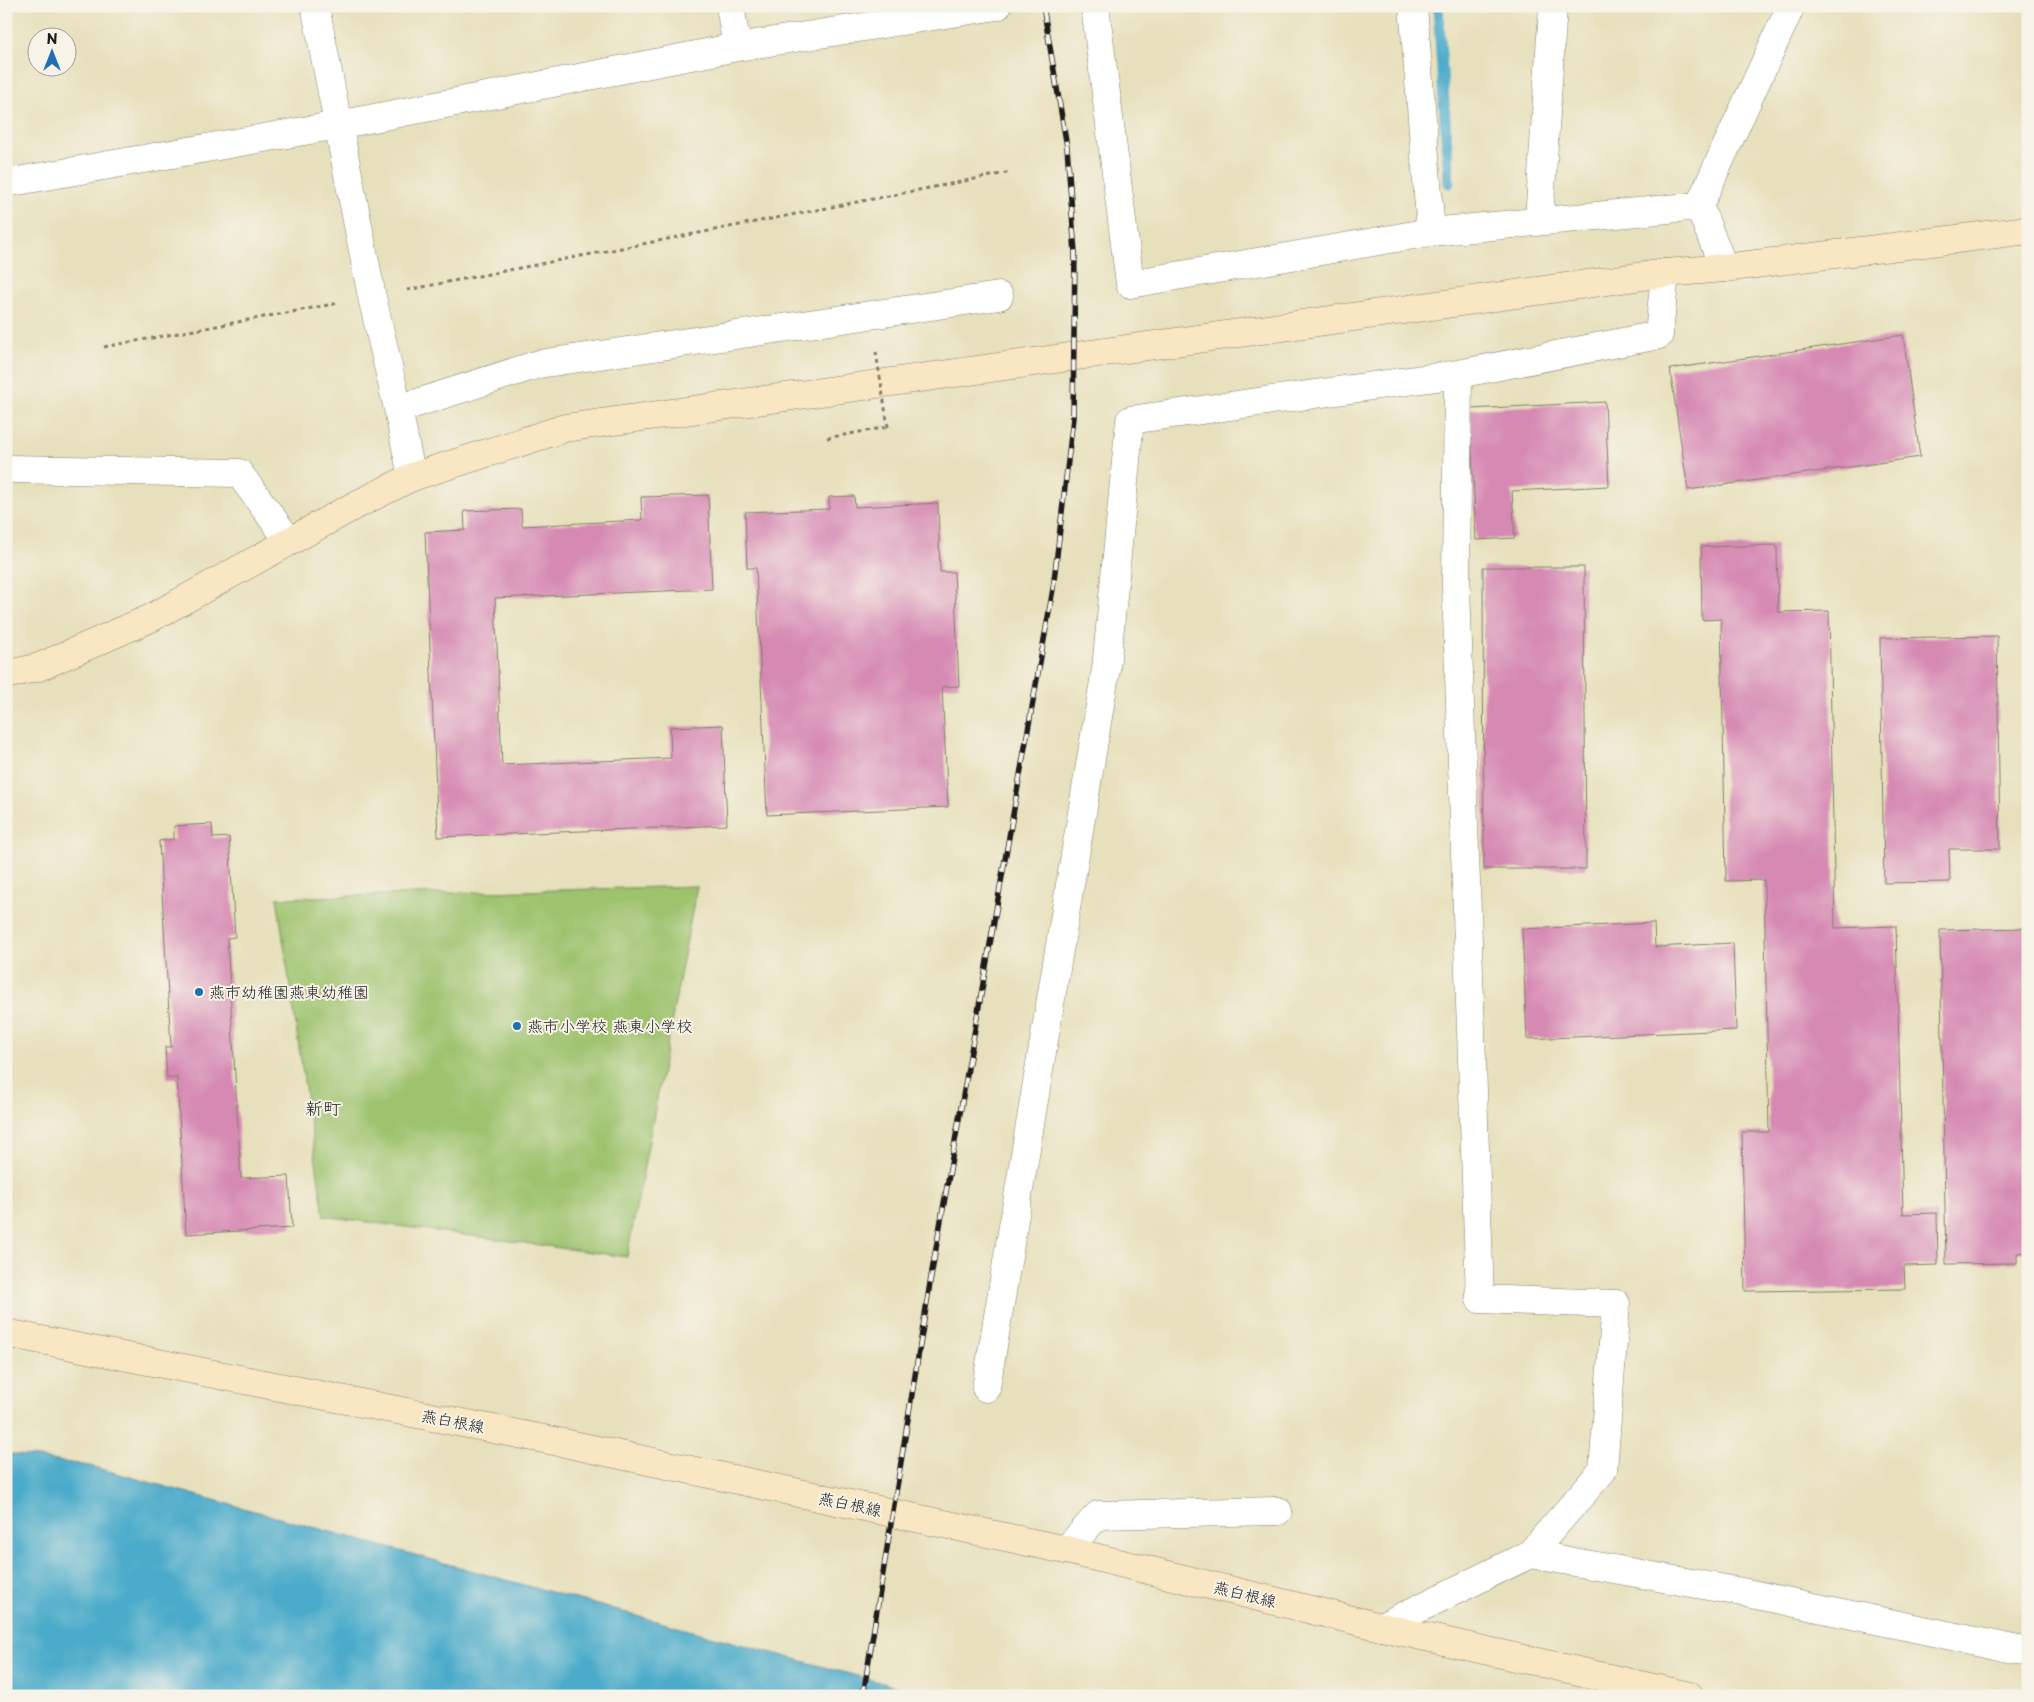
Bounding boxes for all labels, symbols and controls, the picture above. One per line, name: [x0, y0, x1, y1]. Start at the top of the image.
north arrow: [28, 28, 78, 78]
text: N: [46, 28, 58, 49]
place label: 燕市幼稚園燕東幼稚園: [209, 979, 369, 1003]
marker: 燕市幼稚園燕東幼稚園: [193, 986, 205, 998]
place label: 燕市小学校 燕東小学校: [527, 1013, 692, 1037]
marker: 燕市小学校 燕東小学校: [511, 1020, 523, 1032]
district label: 新町: [305, 1094, 341, 1121]
street label: 燕白根線: [419, 1402, 487, 1438]
street label: 燕白根線: [816, 1485, 884, 1521]
street label: 燕白根線: [1211, 1574, 1279, 1612]

